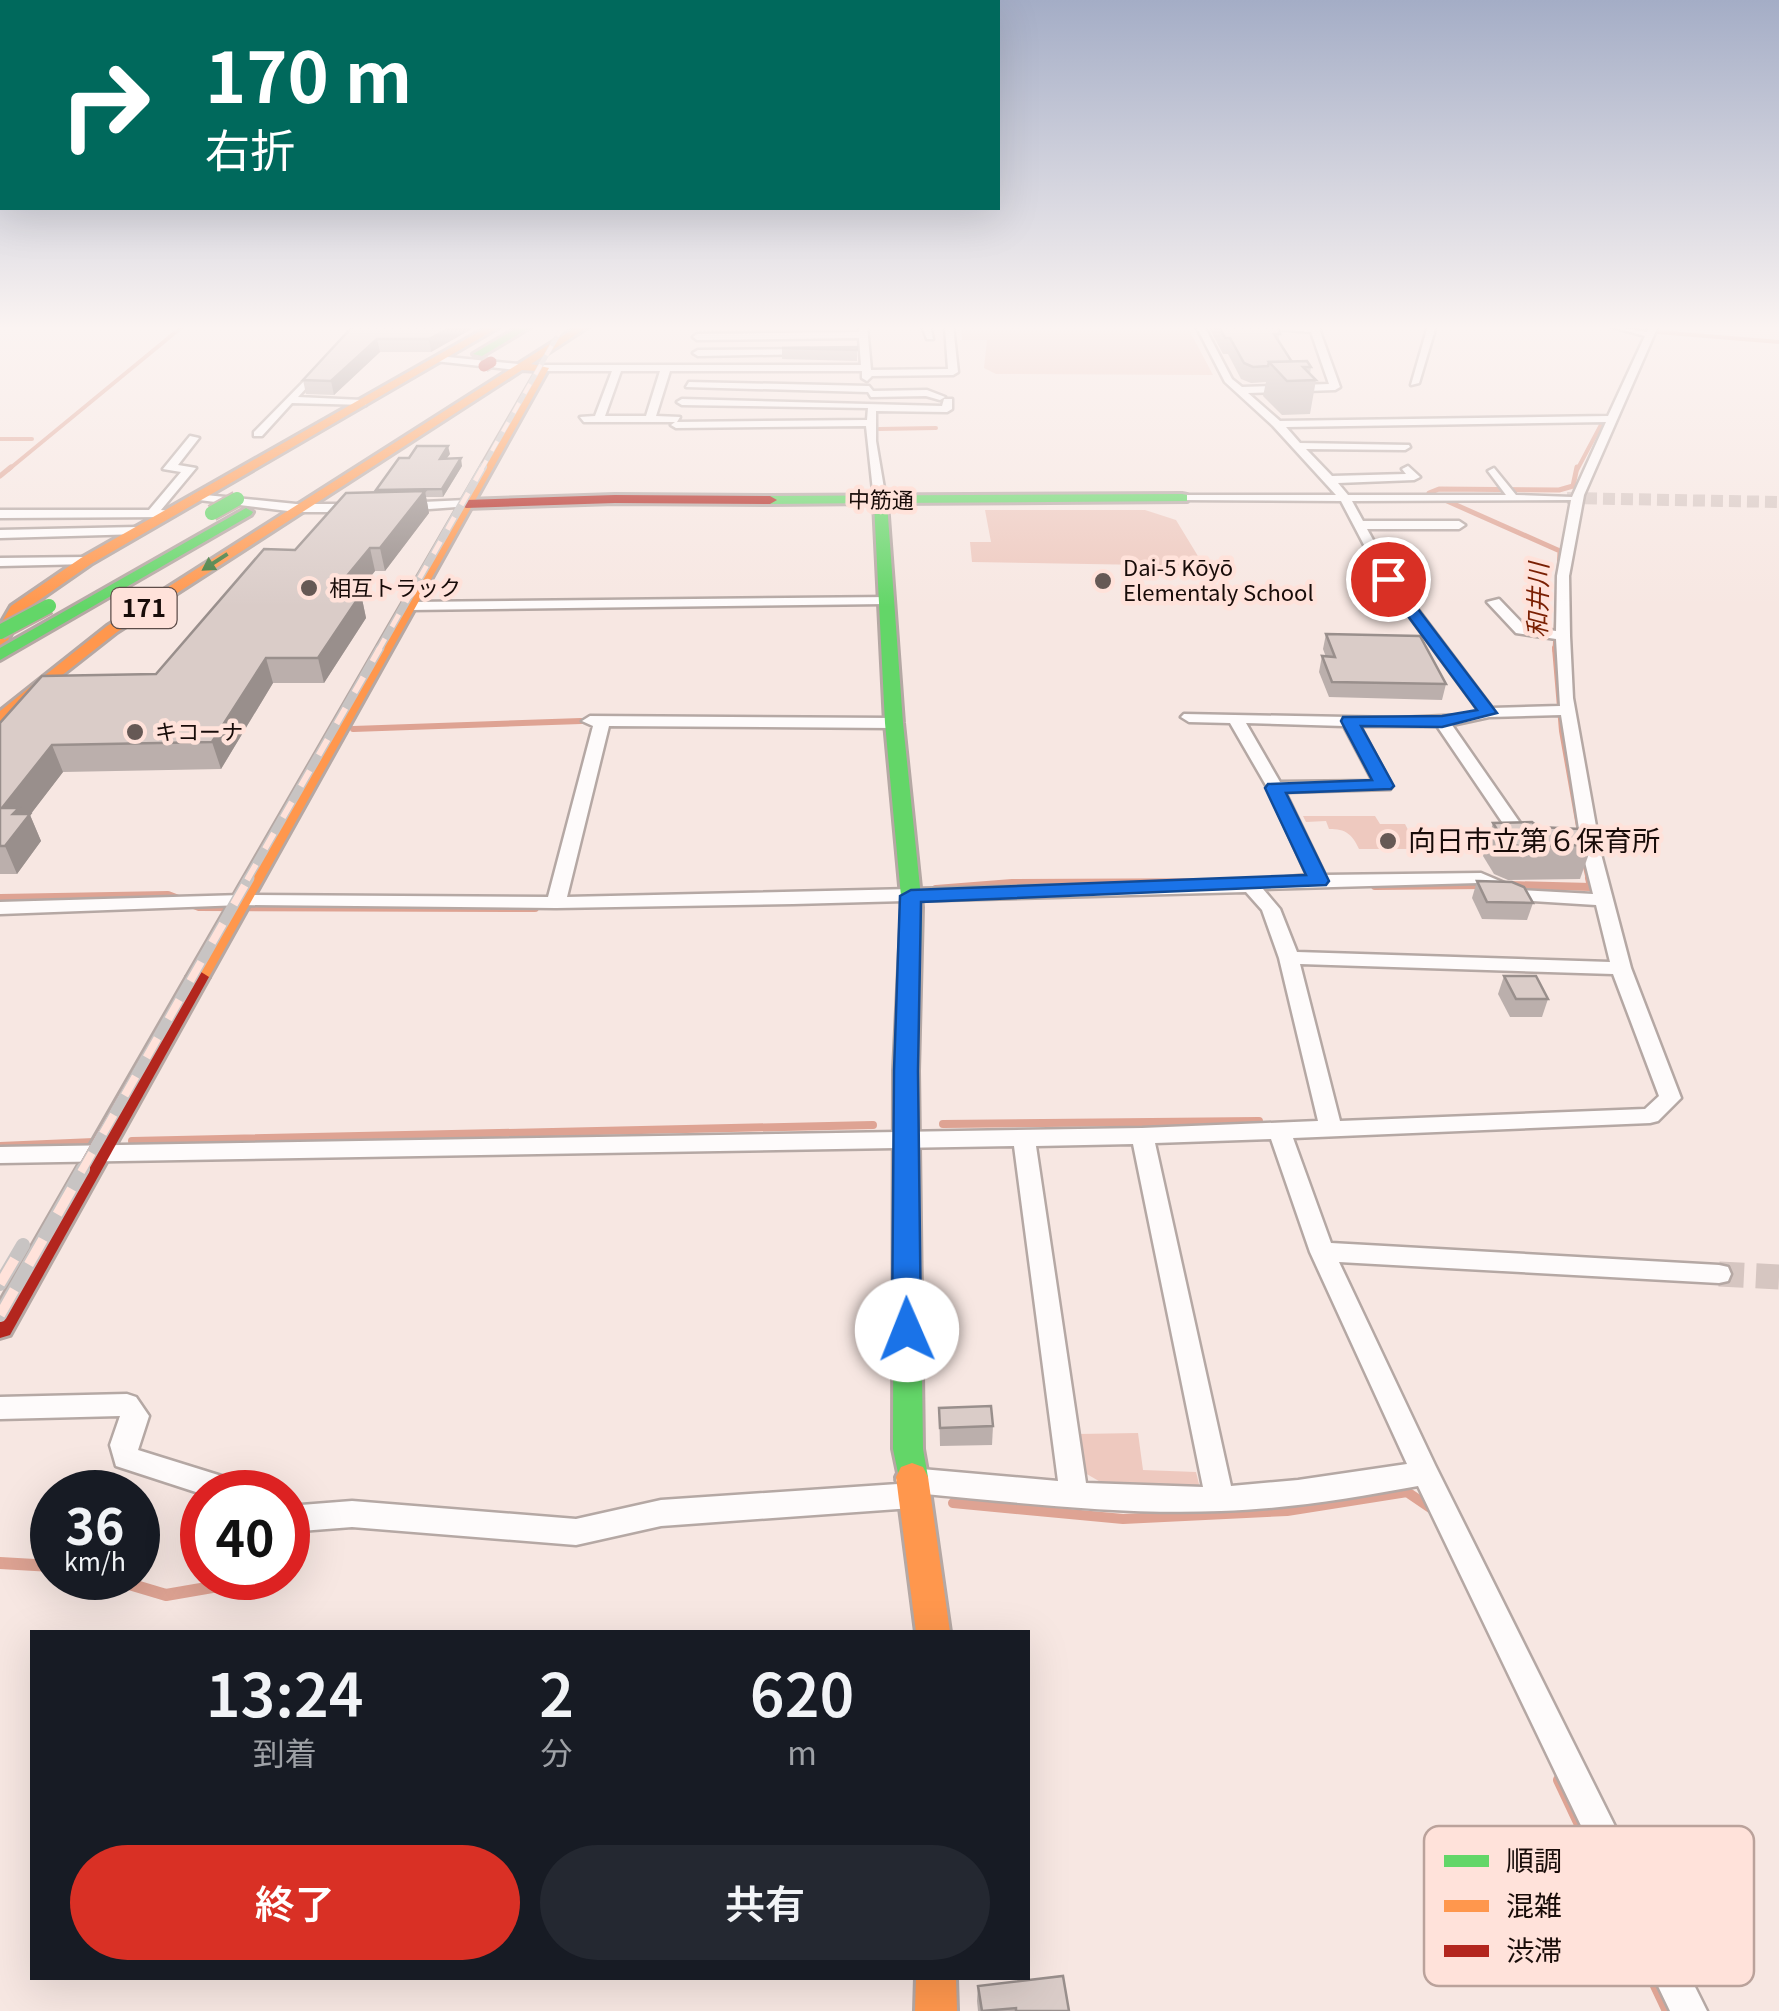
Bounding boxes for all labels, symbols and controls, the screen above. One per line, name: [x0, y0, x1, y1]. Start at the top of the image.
text: 170 m: [205, 22, 412, 123]
icon: right: [40, 40, 170, 170]
text: 右折: [205, 115, 295, 180]
street label: 中筋通: [848, 481, 914, 515]
pin: [1346, 537, 1431, 622]
place label: Dai-5 Kōyō Elementaly School: [1123, 550, 1314, 607]
one-way arrow: [201, 552, 228, 570]
icon: arrive: [1361, 552, 1416, 607]
water label: 和井川: [1517, 559, 1555, 638]
place label: 相互トラック: [329, 570, 461, 602]
marker: Dai-5 Kōyō Elementaly School: [1092, 570, 1114, 592]
marker: 相互トラック: [298, 577, 320, 599]
road number: 171: [112, 588, 176, 628]
place label: キコーナ: [155, 714, 243, 746]
marker: キコーナ: [124, 721, 146, 743]
place label: 向日市立第６保育所: [1408, 819, 1660, 859]
marker: 向日市立第６保育所: [1377, 830, 1399, 852]
position arrow: [855, 1278, 959, 1382]
speed limit sign: 40: [180, 1470, 310, 1600]
text: 36: [66, 1487, 125, 1559]
text: km/h: [64, 1542, 126, 1578]
text: 13:24: [206, 1647, 364, 1734]
text: 2: [539, 1647, 574, 1734]
text: 620: [750, 1647, 854, 1734]
text: 到着: [253, 1728, 317, 1774]
text: 分: [541, 1728, 573, 1774]
text: m: [787, 1728, 817, 1774]
legend: [1424, 1826, 1754, 1986]
text: 順調: [1506, 1839, 1562, 1879]
button: 終了: [70, 1845, 520, 1960]
button: 共有: [540, 1845, 990, 1960]
text: 混雑: [1506, 1884, 1562, 1924]
text: 渋滞: [1506, 1929, 1562, 1969]

